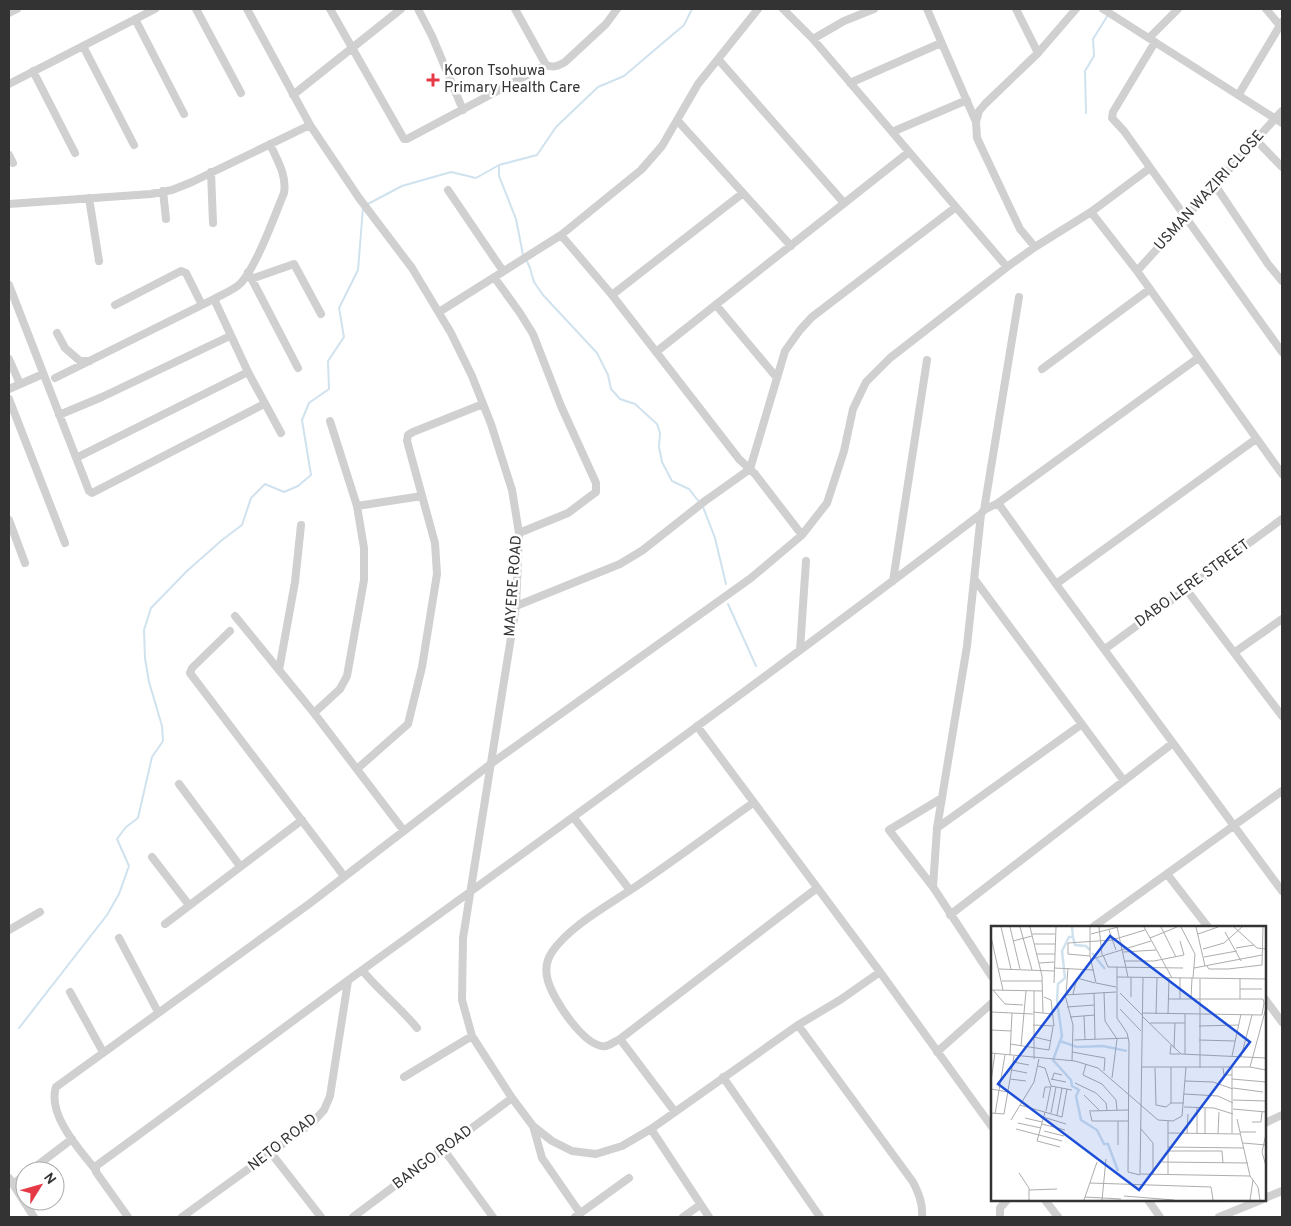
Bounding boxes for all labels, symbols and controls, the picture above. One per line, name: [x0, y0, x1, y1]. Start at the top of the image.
place label: Koron Tsohuwa Primary Health Care: [444, 62, 580, 98]
marker: Koron Tsohuwa Primary Health Care: [426, 73, 440, 87]
street label: USMAN WAZIRI CLOSE: [1151, 127, 1269, 255]
street label: MAYERE ROAD: [501, 535, 527, 637]
street label: DABO LERE STREET: [1132, 536, 1254, 632]
inset map: [991, 926, 1266, 1201]
street label: NETO ROAD: [245, 1110, 321, 1176]
street label: BANGO ROAD: [389, 1122, 477, 1194]
north arrow: [15, 1161, 65, 1211]
text: N: [39, 1170, 59, 1188]

